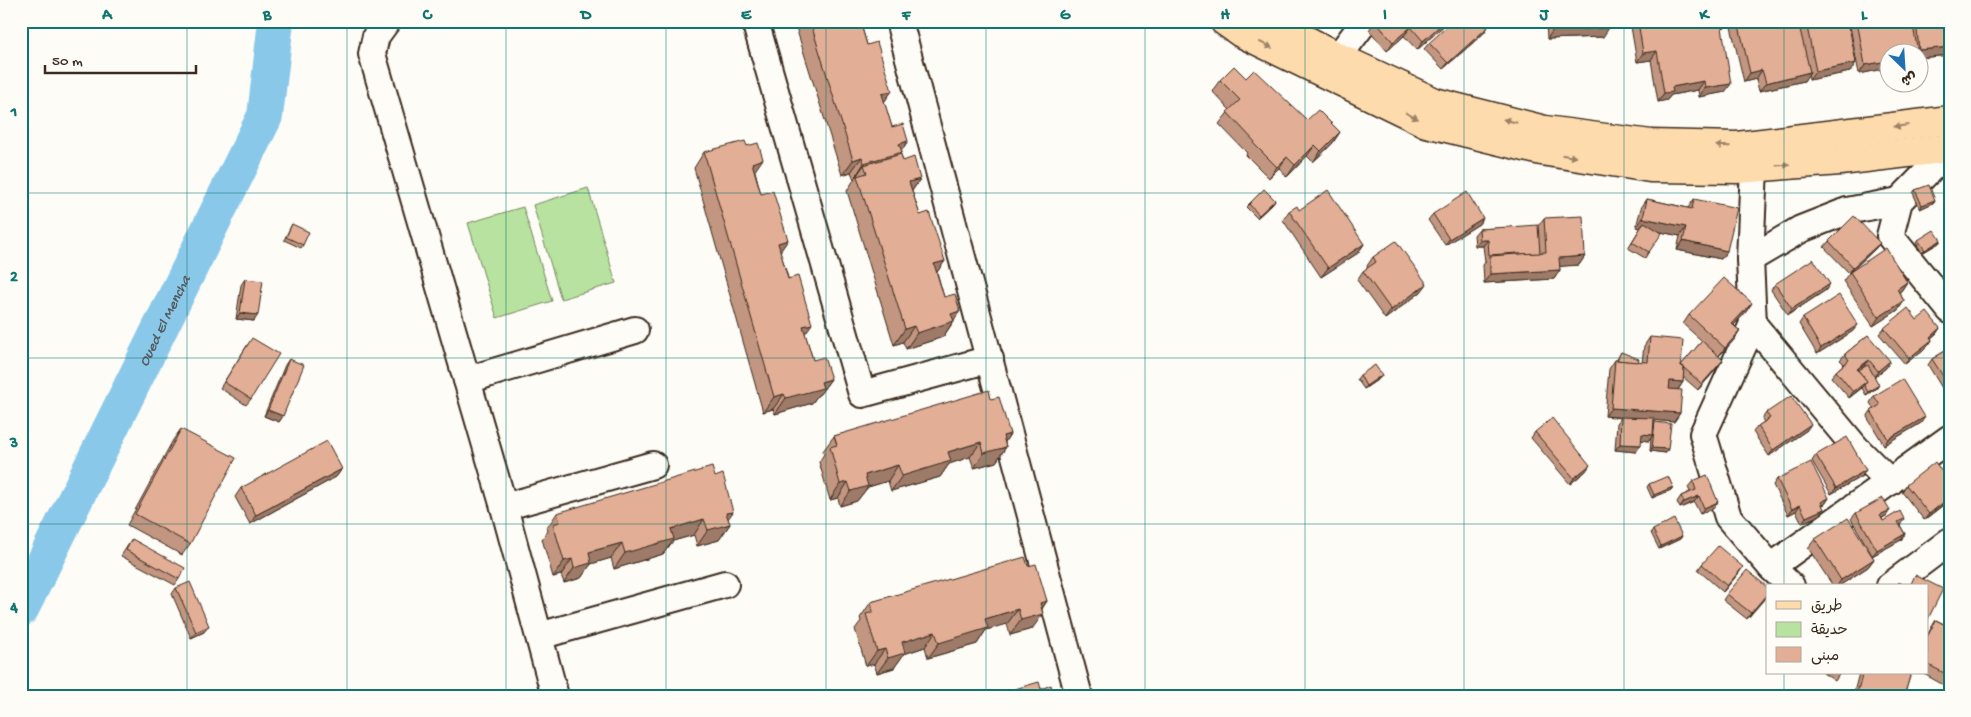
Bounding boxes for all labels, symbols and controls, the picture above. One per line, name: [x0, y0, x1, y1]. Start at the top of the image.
text: A: [101, 7, 113, 26]
text: B: [262, 7, 272, 26]
text: C: [422, 7, 433, 26]
text: D: [579, 7, 592, 26]
text: E: [741, 7, 752, 26]
text: F: [901, 7, 912, 26]
text: G: [1060, 7, 1071, 26]
text: H: [1220, 7, 1230, 26]
text: I: [1383, 7, 1387, 26]
text: J: [1539, 7, 1550, 26]
text: K: [1699, 7, 1711, 26]
text: L: [1861, 7, 1868, 26]
one-way arrow: [1259, 41, 1273, 49]
scale bar: [45, 42, 196, 74]
north arrow: [1878, 42, 1928, 92]
text: 50 m: [52, 53, 83, 71]
text: ش: [1898, 67, 1919, 88]
text: 1: [10, 104, 17, 123]
one-way arrow: [1405, 112, 1419, 120]
one-way arrow: [1502, 116, 1517, 124]
one-way arrow: [1893, 122, 1909, 130]
one-way arrow: [1714, 141, 1730, 149]
one-way arrow: [1562, 152, 1578, 160]
one-way arrow: [1776, 160, 1792, 168]
text: 2: [10, 269, 18, 288]
water label: Oued El Mencha: [136, 271, 196, 370]
text: 3: [9, 435, 18, 454]
legend: [1766, 584, 1928, 674]
text: طريق: [1811, 598, 1843, 616]
text: 4: [9, 600, 18, 619]
text: حديقة: [1811, 622, 1848, 640]
text: مبنى: [1811, 648, 1839, 666]

